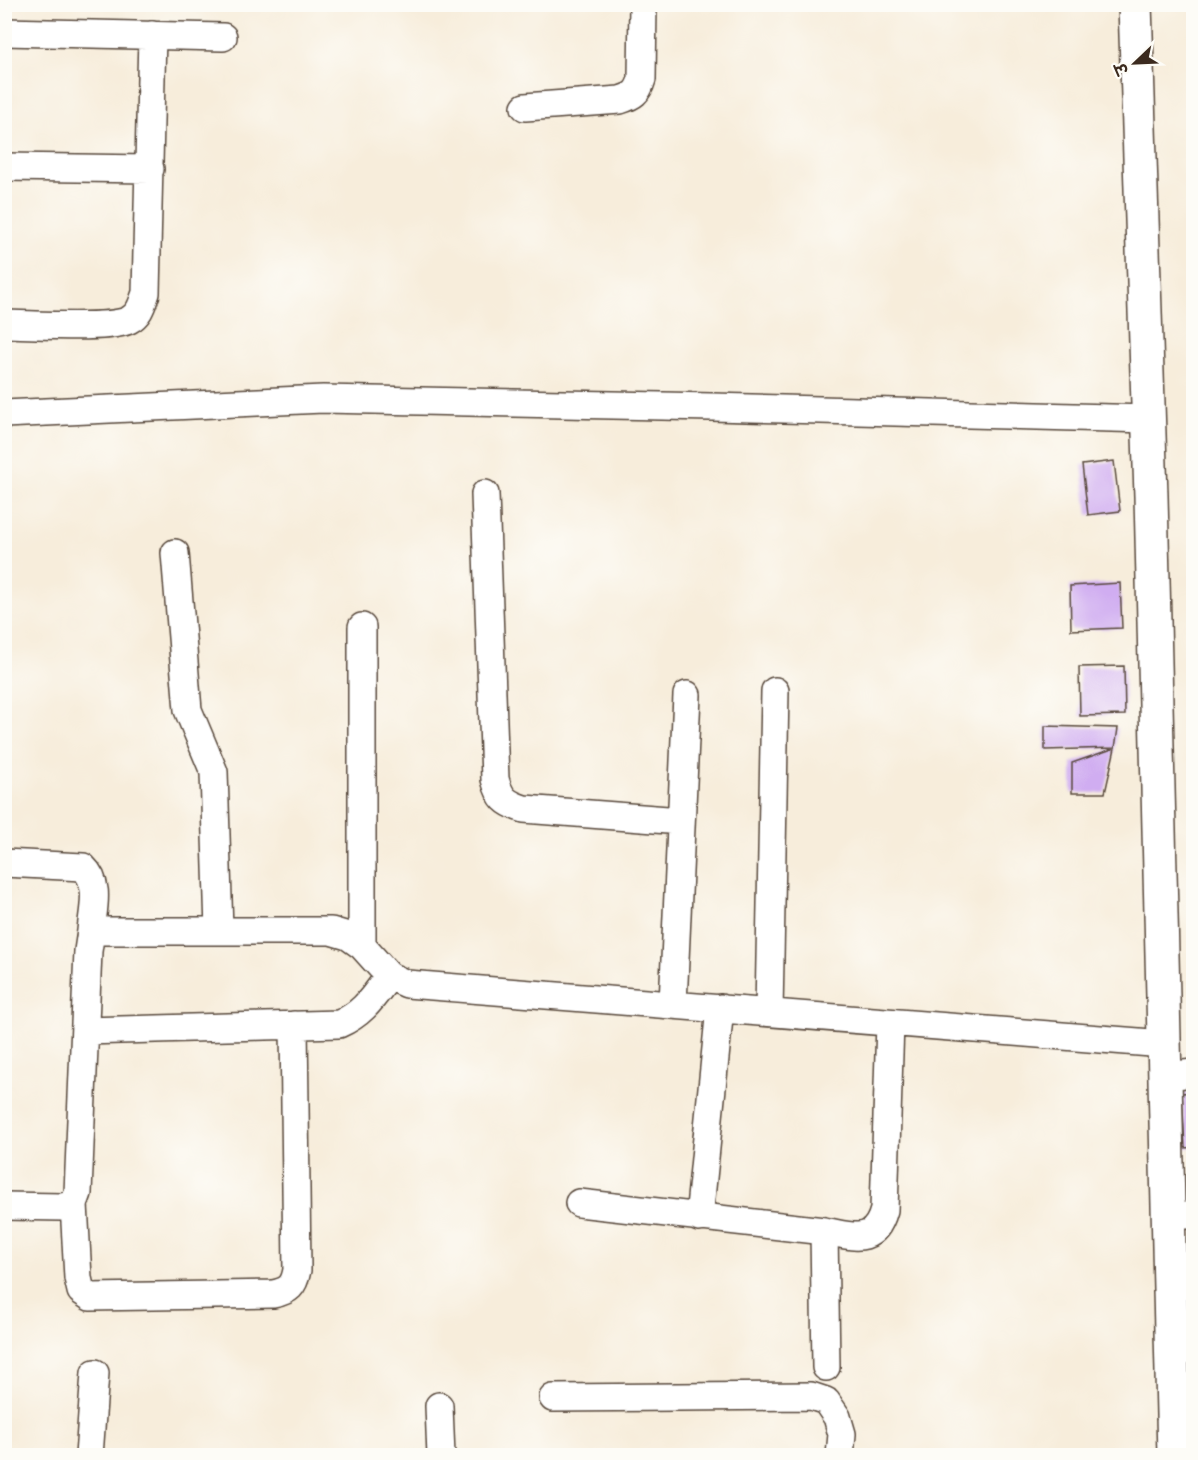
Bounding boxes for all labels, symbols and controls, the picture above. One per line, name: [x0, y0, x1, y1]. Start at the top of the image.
north arrow: [1105, 33, 1165, 93]
text: उ: [1108, 59, 1133, 80]

